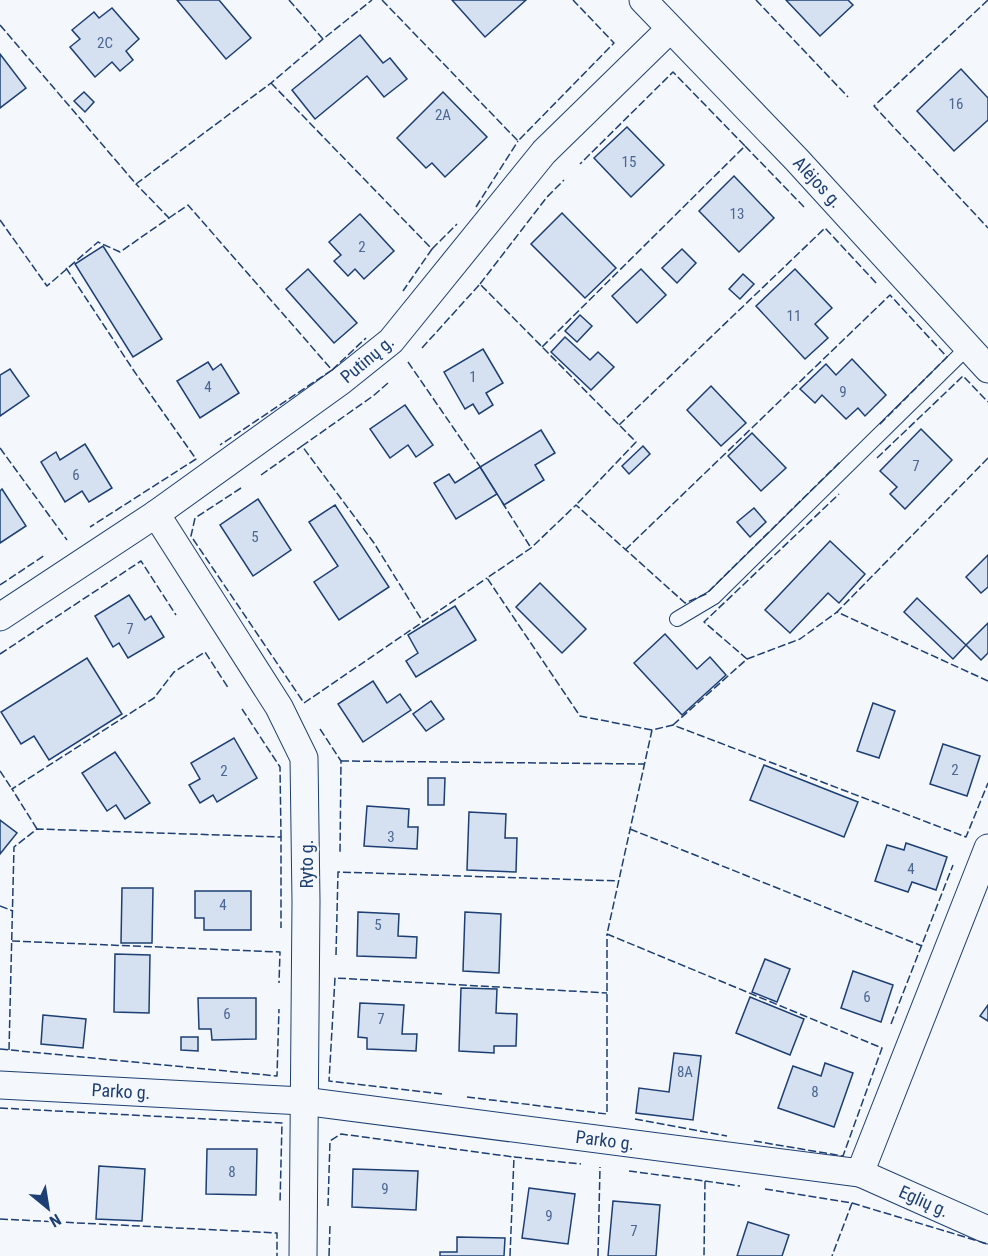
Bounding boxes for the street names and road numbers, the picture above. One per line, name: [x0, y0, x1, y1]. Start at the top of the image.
street label: Alėjos g.: [789, 152, 847, 212]
street label: Putinų g.: [336, 331, 398, 387]
street label: Ryto g.: [296, 840, 317, 889]
street label: Parko g.: [91, 1079, 151, 1103]
street label: Parko g.: [574, 1126, 636, 1154]
street label: Eglių g.: [896, 1181, 952, 1221]

